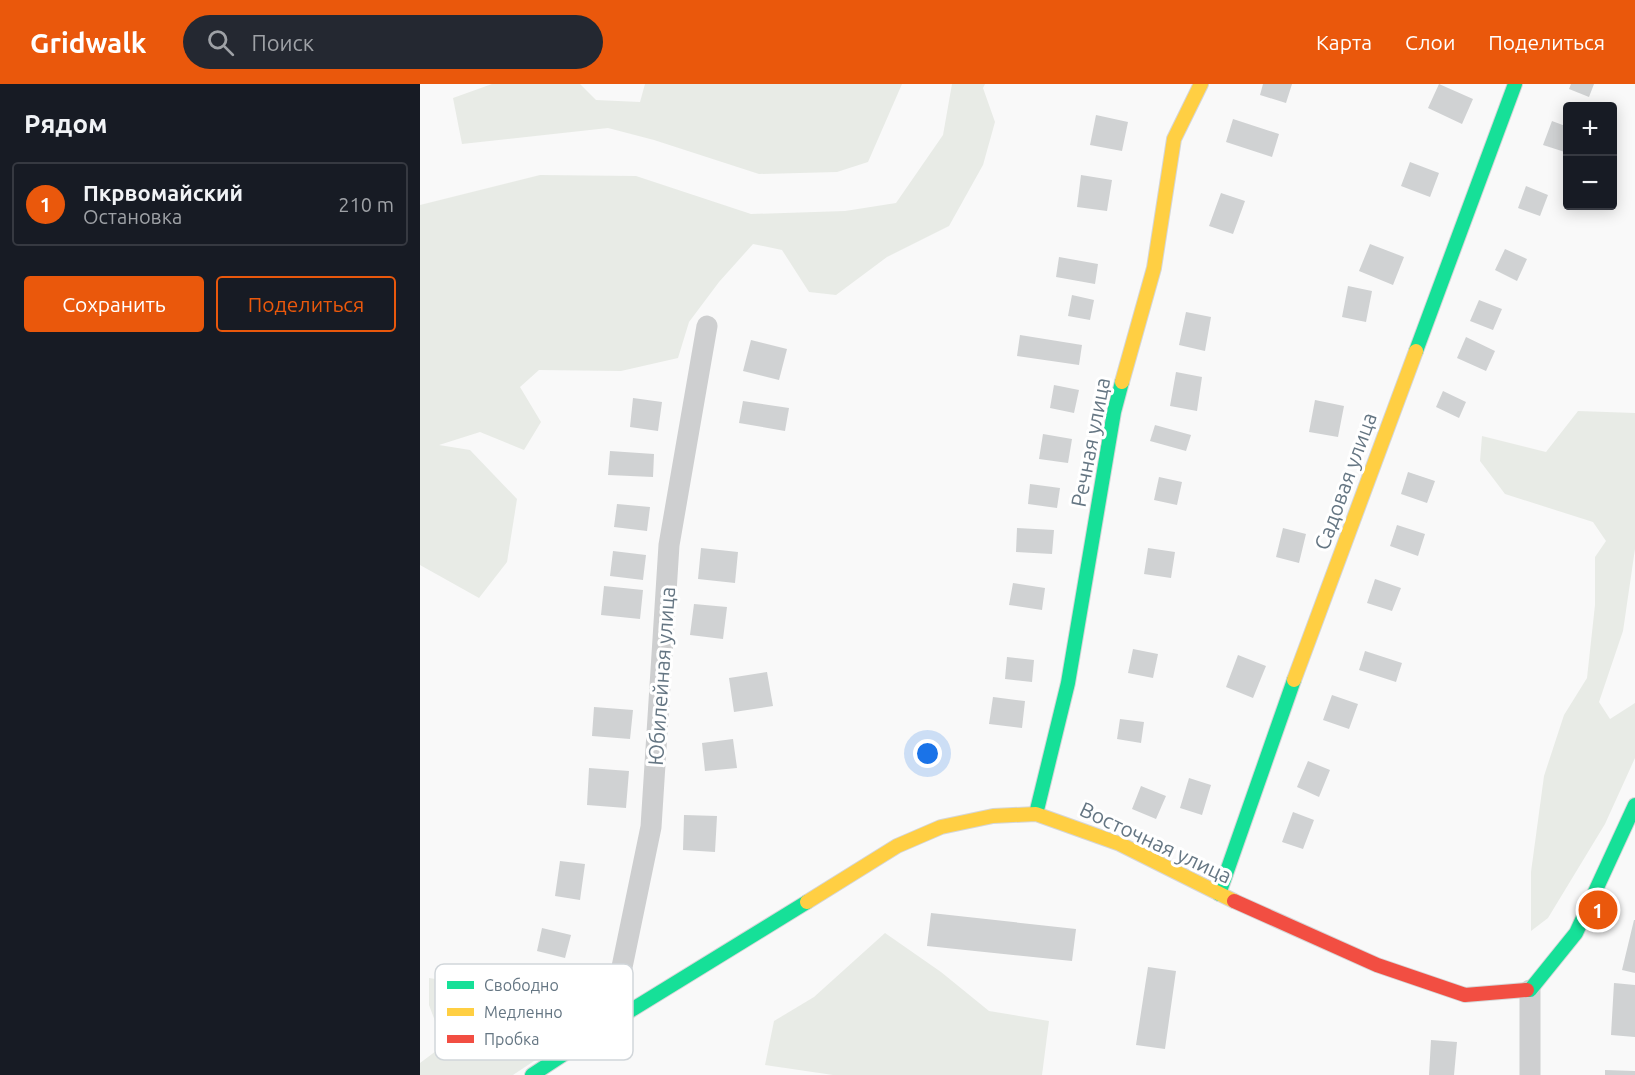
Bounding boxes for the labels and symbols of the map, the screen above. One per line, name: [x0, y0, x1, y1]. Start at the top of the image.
street label: Речная улица: [1066, 375, 1114, 509]
street label: Садовая улица: [1309, 409, 1381, 553]
street label: Юбилейная улица: [643, 586, 679, 766]
your location: [913, 739, 942, 768]
street label: Восточная улица: [1076, 796, 1236, 888]
pin: 1: [1578, 888, 1618, 932]
legend: [435, 964, 633, 1060]
text: Свободно: [484, 976, 559, 994]
text: Медленно: [484, 1003, 563, 1021]
text: Пробка: [484, 1030, 540, 1048]

